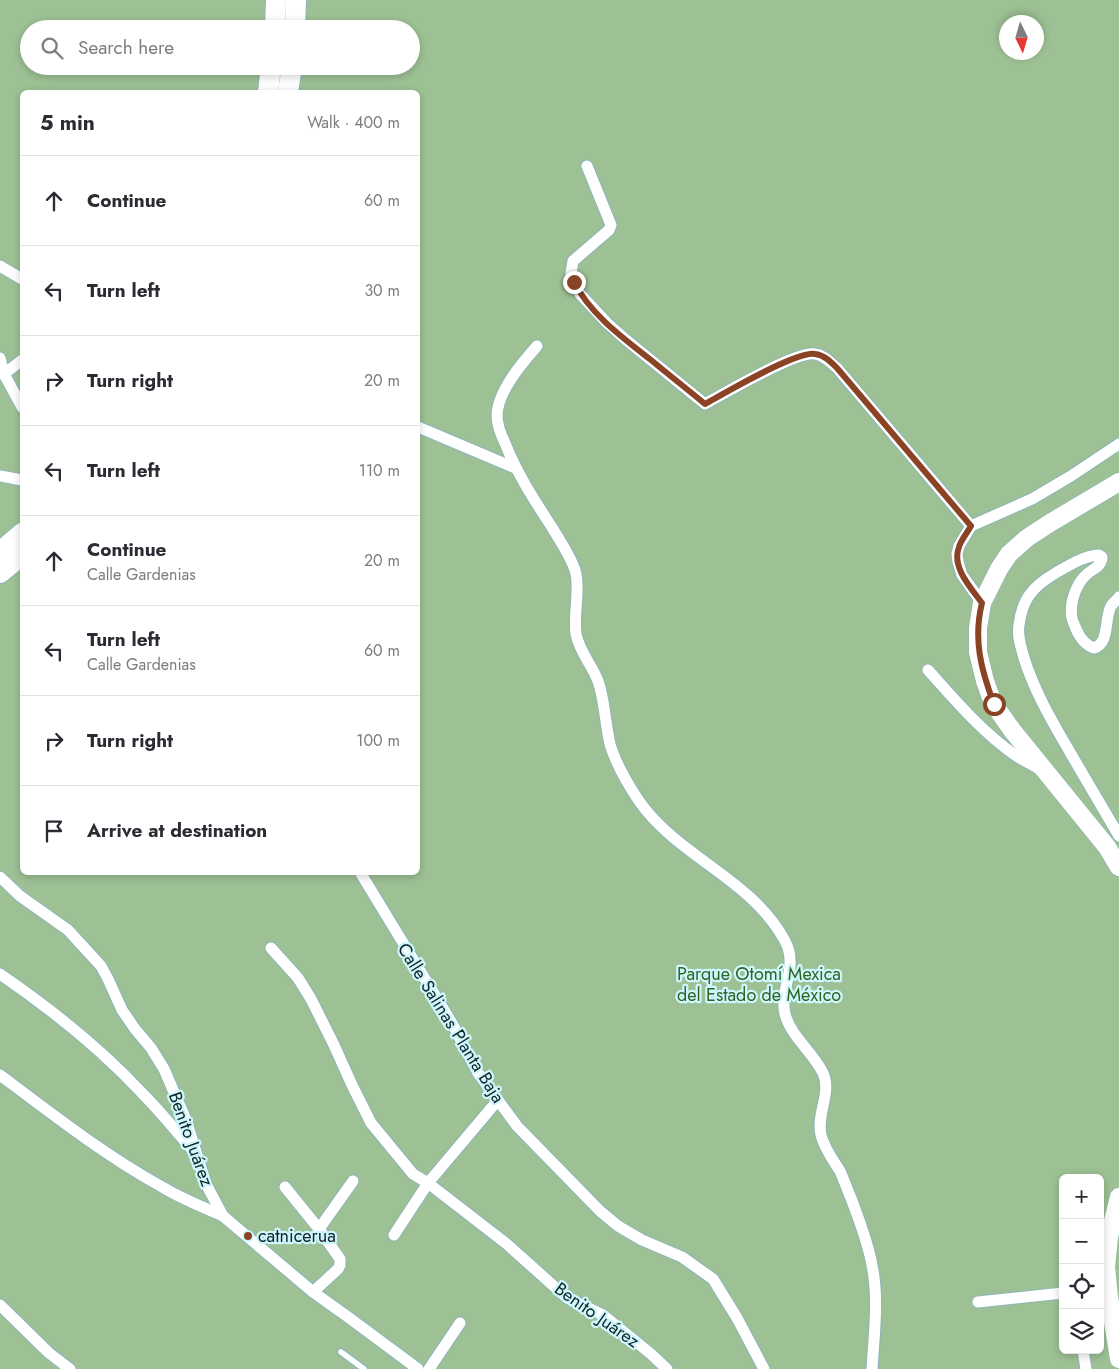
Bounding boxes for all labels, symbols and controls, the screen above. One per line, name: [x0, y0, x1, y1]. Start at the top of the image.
north arrow: [999, 15, 1044, 60]
search box: [20, 20, 420, 75]
icon: search: [38, 34, 66, 62]
text: Search here: [78, 34, 174, 61]
text: 5 min: [40, 108, 95, 138]
text: Walk · 400 m: [307, 111, 400, 134]
icon: ahead: [40, 187, 68, 215]
text: Continue: [87, 187, 166, 214]
text: 60 m: [364, 189, 400, 212]
route end: [563, 271, 586, 294]
icon: left: [40, 277, 68, 305]
text: Turn left: [87, 277, 160, 304]
text: 30 m: [364, 279, 400, 302]
icon: right: [40, 367, 68, 395]
text: Turn right: [87, 367, 173, 394]
text: 20 m: [364, 369, 400, 392]
icon: left: [40, 457, 68, 485]
text: Turn left: [87, 457, 160, 484]
text: 110 m: [359, 459, 400, 482]
text: Continue: [87, 536, 166, 563]
icon: ahead: [40, 547, 68, 575]
text: 20 m: [364, 549, 400, 572]
text: Calle Gardenias: [87, 563, 196, 586]
text: Turn left: [87, 626, 160, 653]
icon: left: [40, 637, 68, 665]
text: 60 m: [364, 639, 400, 662]
text: Calle Gardenias: [87, 653, 196, 676]
route start: [983, 693, 1006, 716]
icon: right: [40, 727, 68, 755]
text: Turn right: [87, 727, 173, 754]
text: 100 m: [356, 729, 400, 752]
icon: arrive: [40, 817, 68, 845]
text: Arrive at destination: [87, 817, 267, 844]
street label: Calle Salinas Planta Baja: [391, 938, 511, 1108]
park label: Parque Otomí Mexica del Estado de México: [677, 961, 841, 1008]
street label: Benito Juárez: [162, 1088, 220, 1190]
map controls: [1059, 1174, 1104, 1354]
button: +: [1059, 1174, 1104, 1219]
button: −: [1059, 1219, 1104, 1264]
place label: catnicerua: [258, 1223, 336, 1249]
marker: catnicerua: [242, 1230, 254, 1242]
button: locate: [1059, 1264, 1104, 1309]
street label: Benito Juárez: [549, 1276, 645, 1354]
button: layers: [1059, 1309, 1104, 1354]

